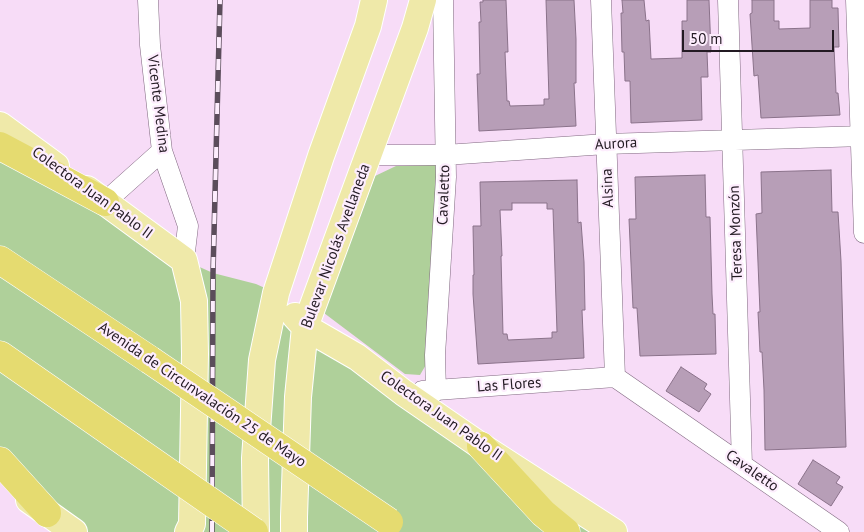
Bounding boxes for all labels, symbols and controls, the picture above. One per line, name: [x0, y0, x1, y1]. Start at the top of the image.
scale bar: [684, 20, 836, 52]
text: 50 m: [690, 29, 723, 48]
street label: Vicente Medina: [143, 54, 173, 154]
street label: Aurora: [594, 134, 638, 154]
street label: Colectora Juan Pablo II: [28, 143, 156, 243]
street label: Bulevar Nicolás Avellaneda: [298, 161, 374, 331]
street label: Cavaletto: [434, 164, 454, 226]
street label: Alsina: [598, 168, 618, 208]
street label: Teresa Monzón: [725, 185, 747, 281]
street label: Avenida de Circunvalación 25 de Mayo: [95, 319, 309, 471]
street label: Colectora Juan Pablo II: [377, 367, 505, 465]
street label: Las Flores: [476, 374, 542, 396]
street label: Cavaletto: [722, 446, 782, 496]

